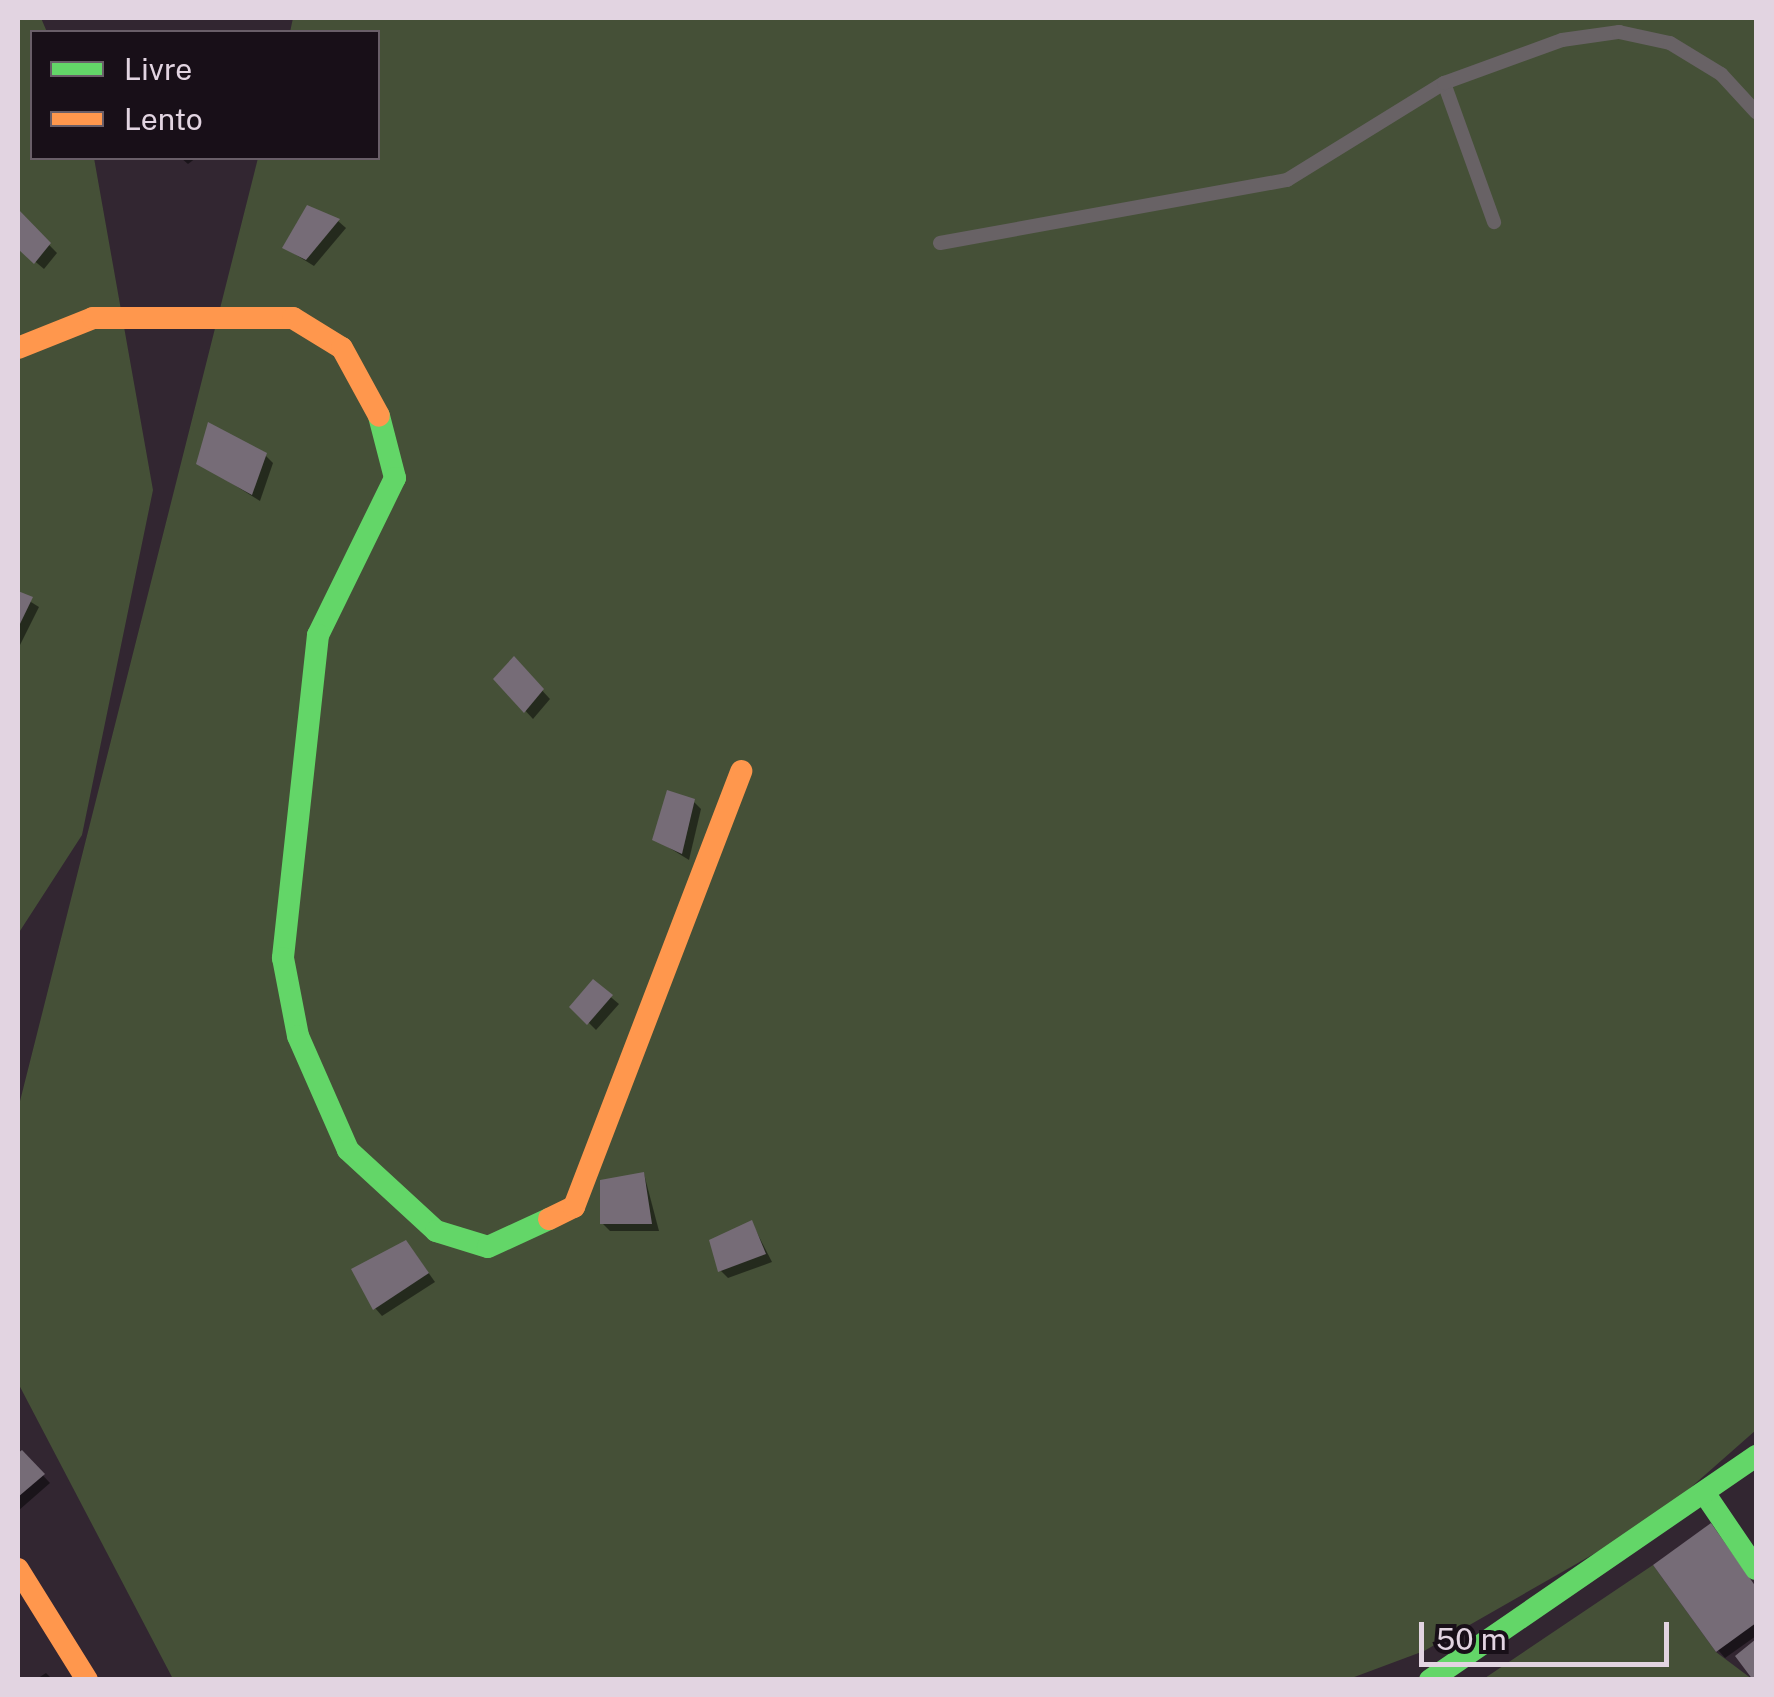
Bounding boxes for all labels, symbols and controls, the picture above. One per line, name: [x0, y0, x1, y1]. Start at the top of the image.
legend: [30, 30, 380, 160]
text: Livre: [124, 51, 192, 87]
text: Lento: [124, 101, 203, 137]
scale bar: [1424, 1602, 1674, 1664]
text: 50 m: [1436, 1621, 1507, 1657]

